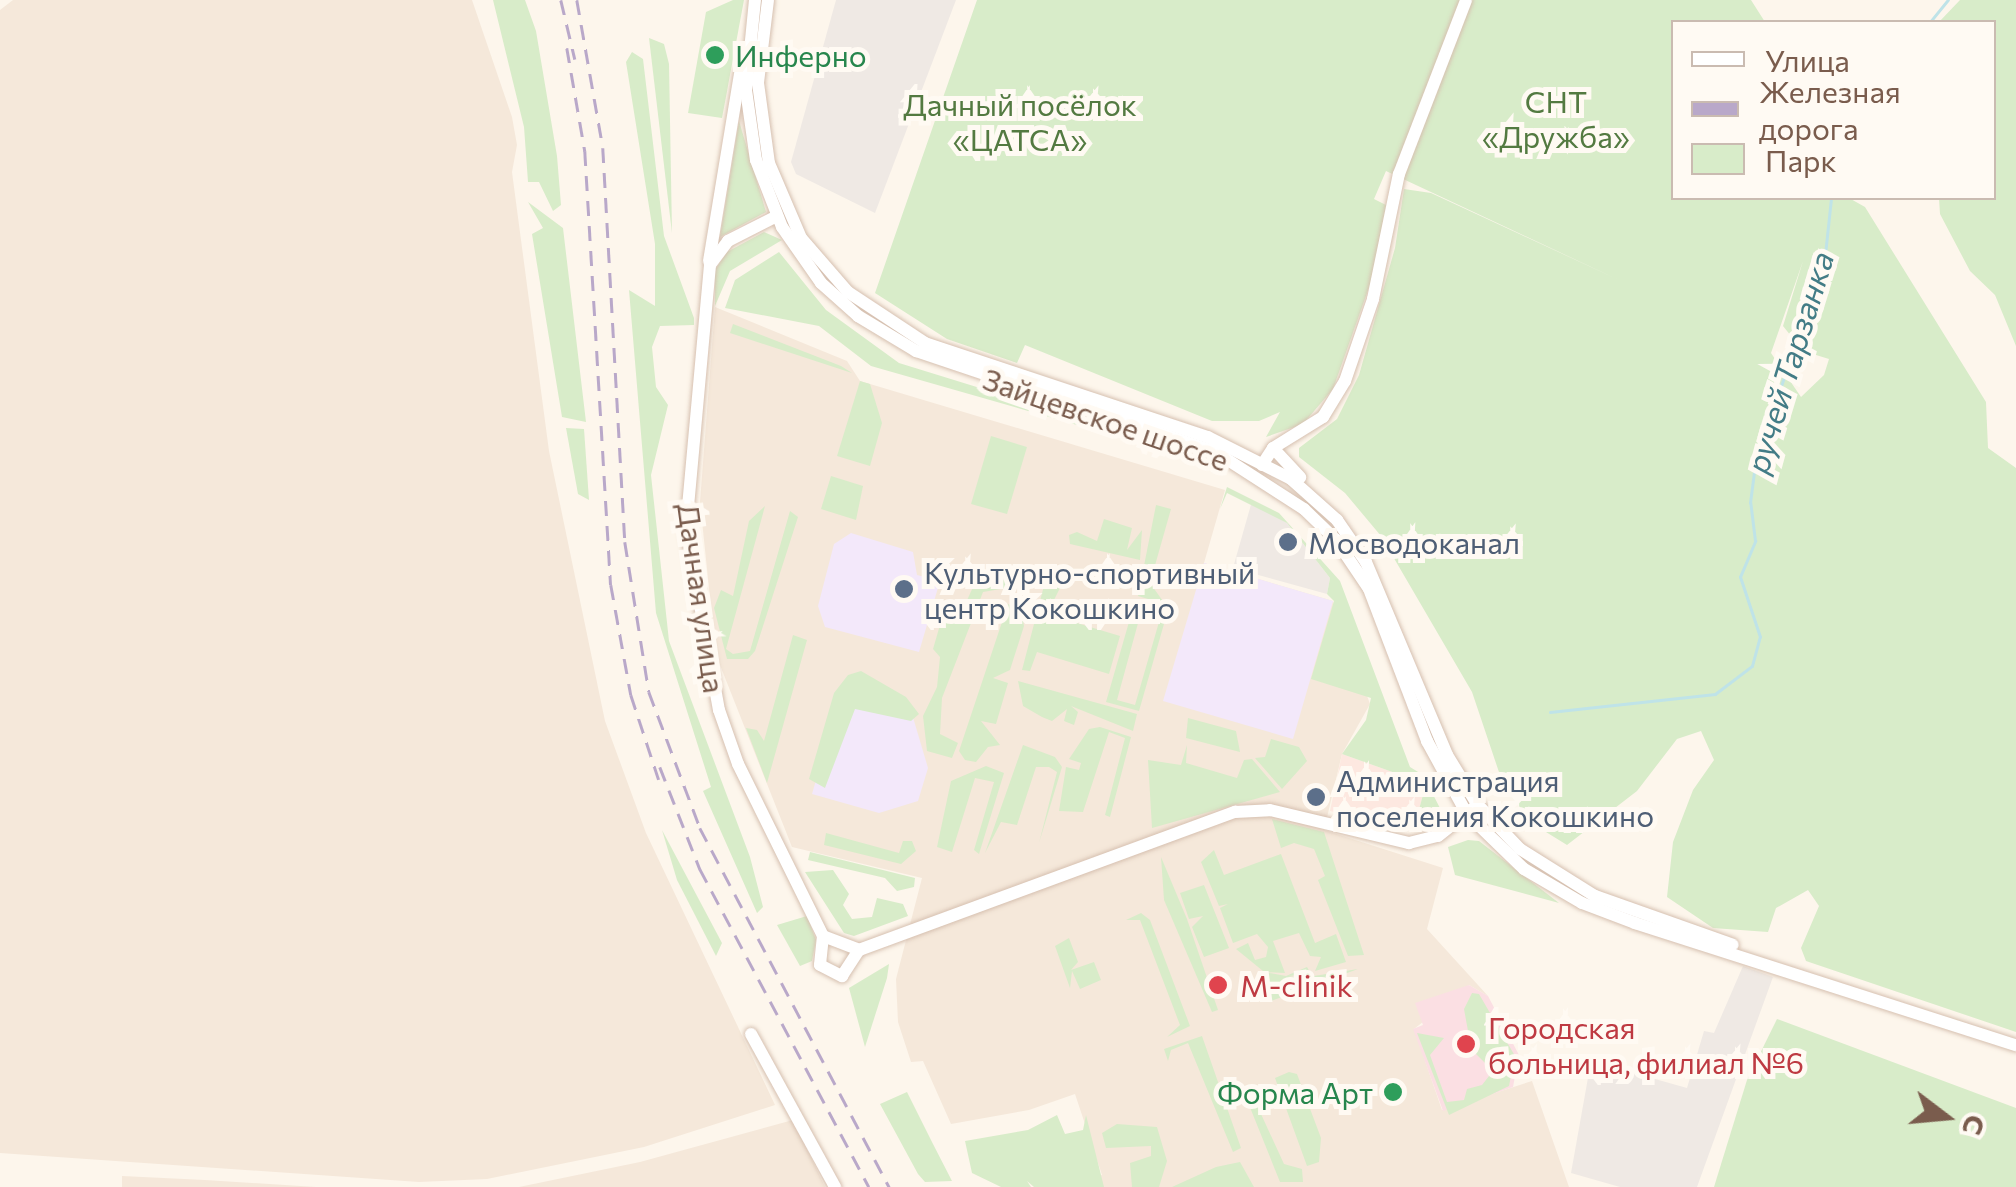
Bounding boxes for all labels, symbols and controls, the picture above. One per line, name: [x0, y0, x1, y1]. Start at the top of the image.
legend: [1671, 20, 1996, 200]
place label: Инферно: [735, 37, 867, 73]
text: Улица: [1765, 41, 1850, 78]
marker: Инферно: [704, 44, 726, 66]
text: Железная дорога: [1759, 72, 1901, 146]
park label: СНТ «Дружба»: [1482, 83, 1630, 154]
park label: Дачный посёлок «ЦАТСА»: [903, 86, 1137, 156]
text: Парк: [1765, 141, 1837, 178]
water label: ручей Тарзанка: [1737, 247, 1841, 477]
street label: Зайцевское шоссе: [979, 360, 1233, 478]
street label: Дачная улица: [671, 501, 733, 695]
place label: Мосводоканал: [1308, 524, 1520, 560]
marker: Мосводоканал: [1277, 531, 1299, 553]
place label: Культурно-спортивный центр Кокошкино: [924, 554, 1255, 624]
marker: Культурно-спортивный центр Кокошкино: [893, 578, 915, 600]
place label: Администрация поселения Кокошкино: [1336, 762, 1654, 832]
marker: Администрация поселения Кокошкино: [1305, 786, 1327, 808]
place label: M-clinik: [1240, 967, 1353, 1003]
marker: M-clinik: [1205, 972, 1231, 998]
place label: Городская больница, филиал №6: [1488, 1009, 1804, 1080]
marker: Городская больница, филиал №6: [1453, 1031, 1479, 1057]
north arrow: [1896, 1067, 1996, 1167]
place label: Форма Арт: [1217, 1074, 1373, 1110]
marker: Форма Арт: [1382, 1081, 1404, 1103]
text: С: [1956, 1111, 1994, 1139]

